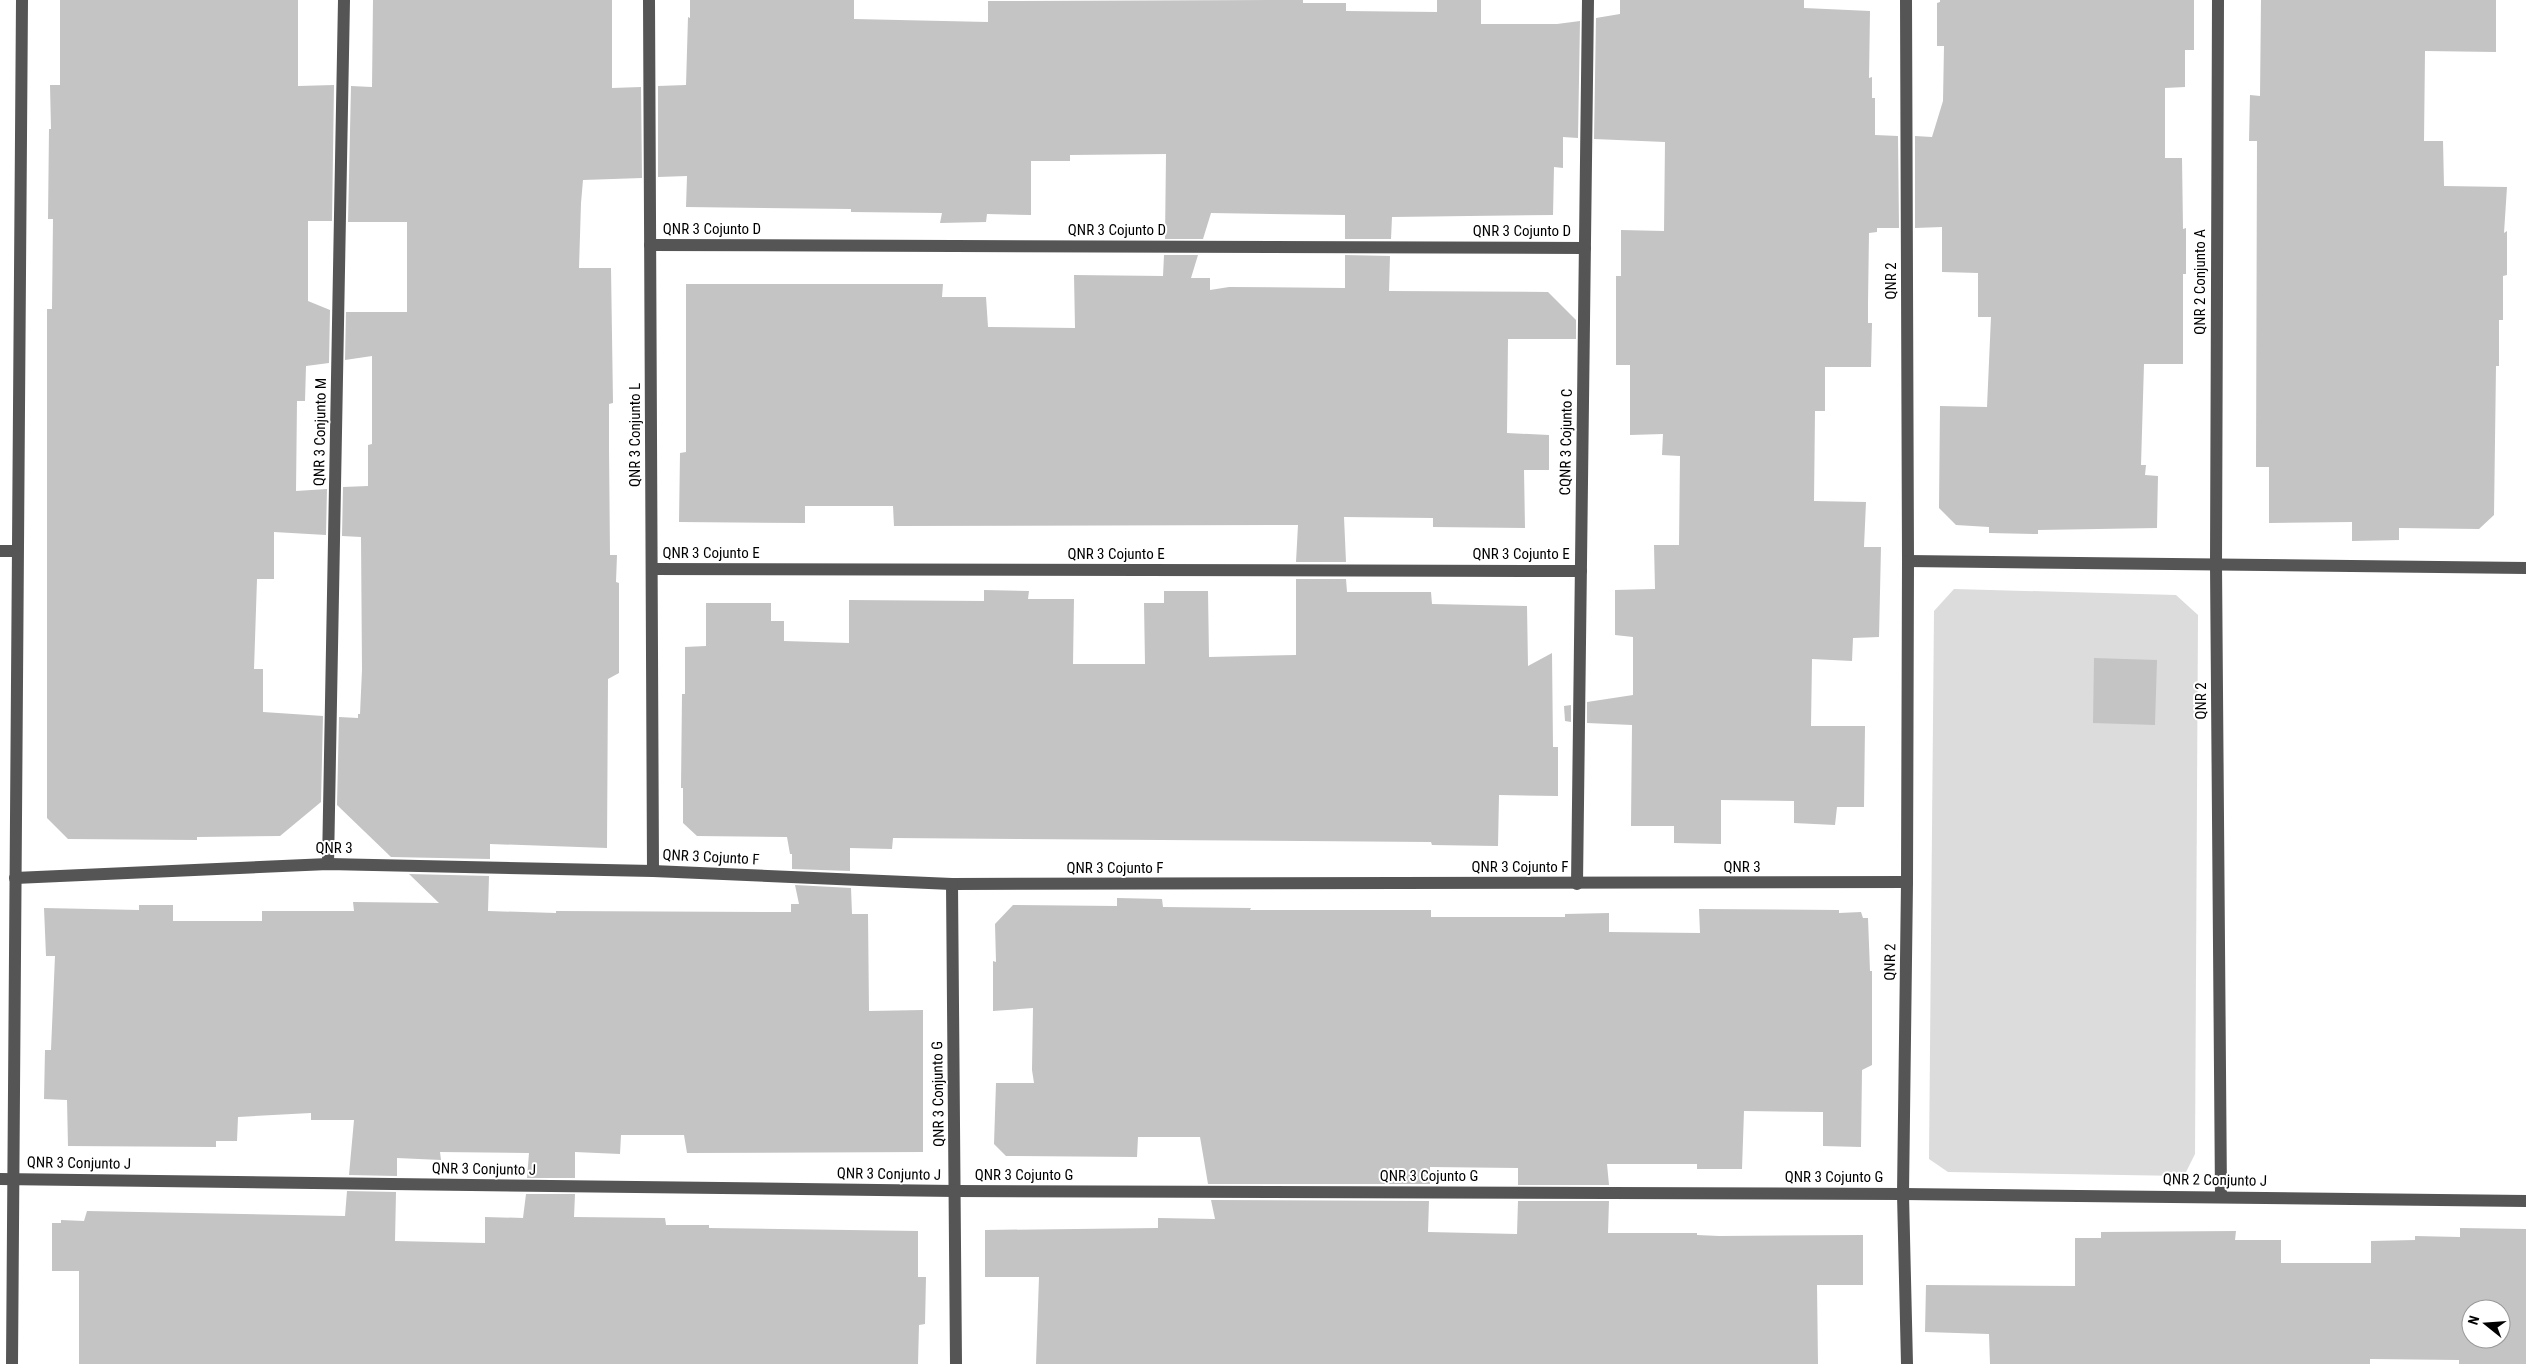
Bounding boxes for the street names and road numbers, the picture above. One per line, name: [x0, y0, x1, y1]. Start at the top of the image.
street label: QNR 3 Cojunto D: [663, 220, 761, 238]
street label: QNR 3 Cojunto D: [1068, 221, 1166, 239]
street label: QNR 3 Cojunto D: [1473, 222, 1571, 240]
street label: QNR 2 Conjunto A: [2191, 229, 2209, 335]
street label: QNR 2: [1882, 262, 1900, 300]
street label: QNR 3 Conjunto M: [310, 378, 330, 486]
street label: QNR 3 Conjunto L: [626, 383, 644, 487]
street label: CQNR 3 Cojunto C: [1556, 388, 1576, 496]
street label: QNR 3 Cojunto E: [662, 544, 760, 562]
street label: QNR 3 Cojunto E: [1067, 545, 1165, 563]
street label: QNR 3 Cojunto E: [1472, 545, 1570, 563]
street label: QNR 2: [2192, 682, 2210, 720]
street label: QNR 3: [315, 839, 353, 857]
street label: QNR 3 Cojunto F: [662, 845, 760, 869]
street label: QNR 3 Cojunto F: [1472, 858, 1568, 876]
street label: QNR 3: [1723, 858, 1761, 876]
street label: QNR 3 Cojunto F: [1067, 859, 1163, 877]
street label: QNR 2: [1881, 943, 1899, 981]
street label: QNR 3 Conjunto G: [928, 1041, 948, 1147]
street label: QNR 3 Conjunto J: [27, 1153, 131, 1173]
street label: QNR 3 Conjunto J: [432, 1159, 536, 1179]
street label: QNR 3 Conjunto J: [837, 1164, 941, 1184]
street label: QNR 3 Cojunto G: [975, 1166, 1073, 1184]
street label: QNR 3 Cojunto G: [1380, 1167, 1478, 1185]
street label: QNR 3 Cojunto G: [1785, 1168, 1883, 1186]
street label: QNR 2 Conjunto J: [2163, 1170, 2267, 1190]

